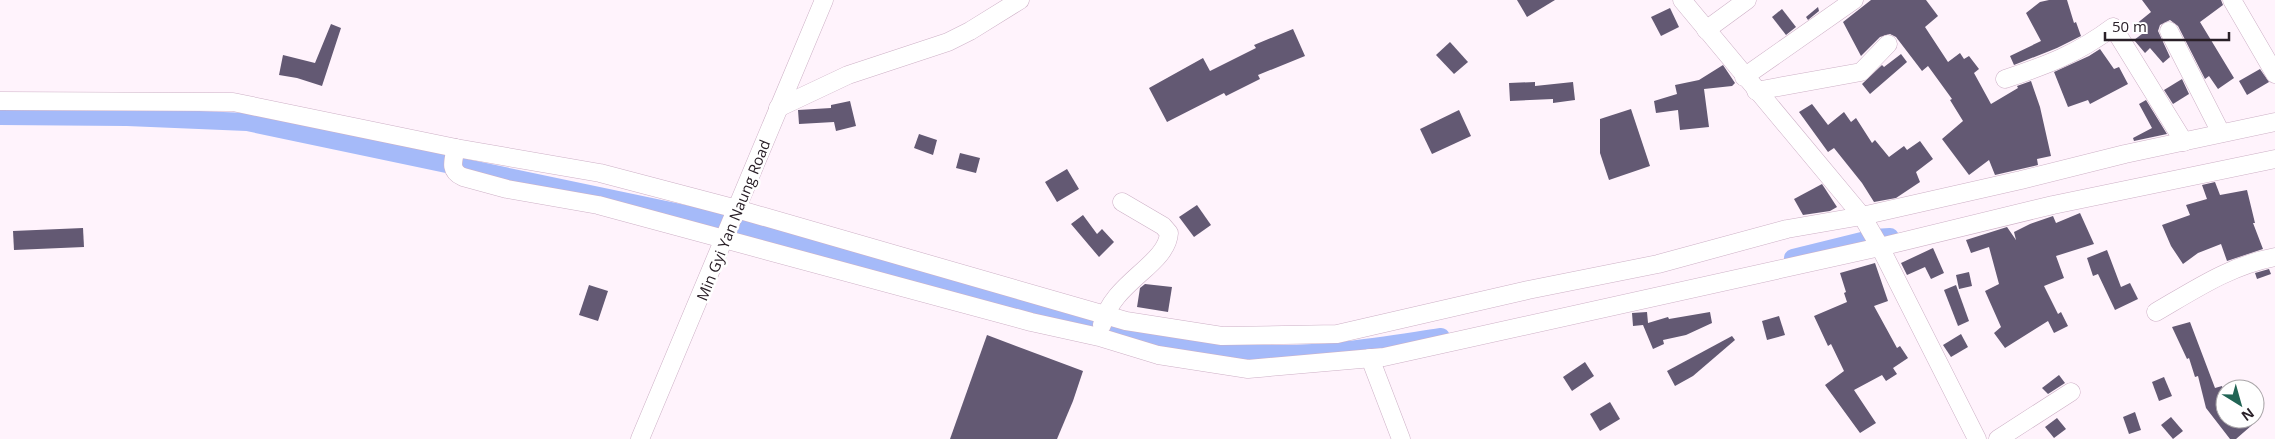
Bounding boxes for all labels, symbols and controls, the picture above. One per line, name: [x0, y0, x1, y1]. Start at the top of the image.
scale bar: [2105, 10, 2229, 42]
text: 50 m: [2112, 16, 2147, 36]
street label: Min Gyi Yan Naung Road: [691, 136, 775, 304]
north arrow: [2215, 379, 2265, 429]
text: N: [2238, 404, 2258, 426]

